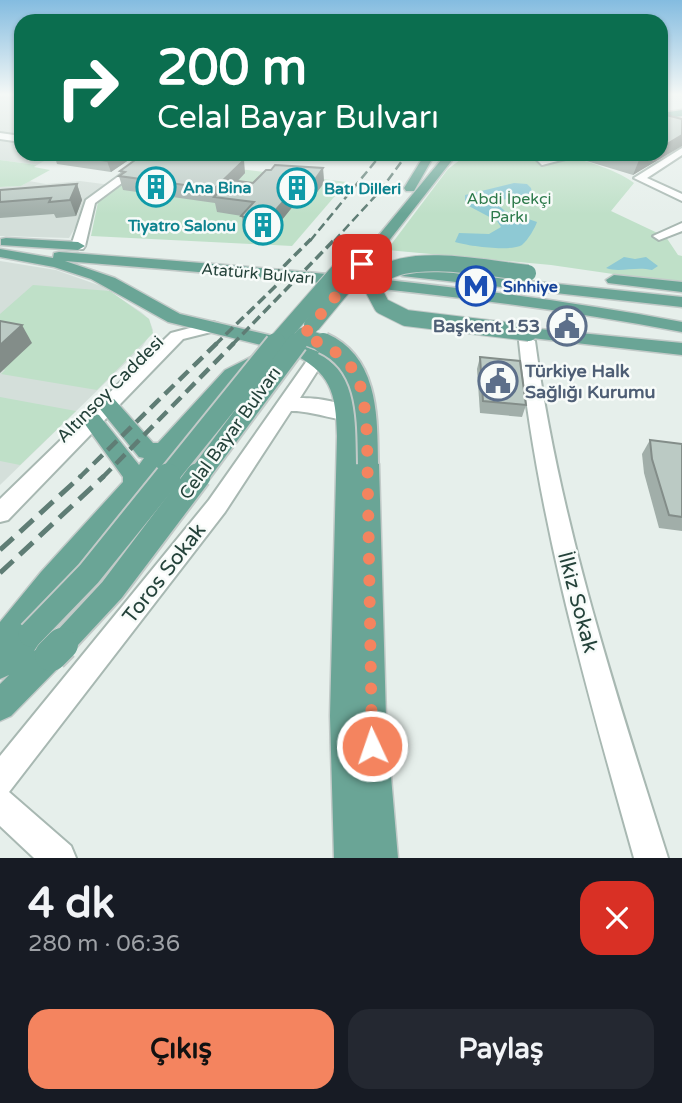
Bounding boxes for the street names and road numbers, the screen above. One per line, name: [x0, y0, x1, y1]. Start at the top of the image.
street label: Atatürk Bulvarı: [200, 259, 315, 289]
street label: Altınsoy Caddesi: [52, 331, 168, 447]
street label: Celal Bayar Bulvarı: [175, 362, 285, 504]
street label: Toros Sokak: [117, 518, 211, 628]
street label: İlkiz Sokak: [552, 549, 603, 655]

